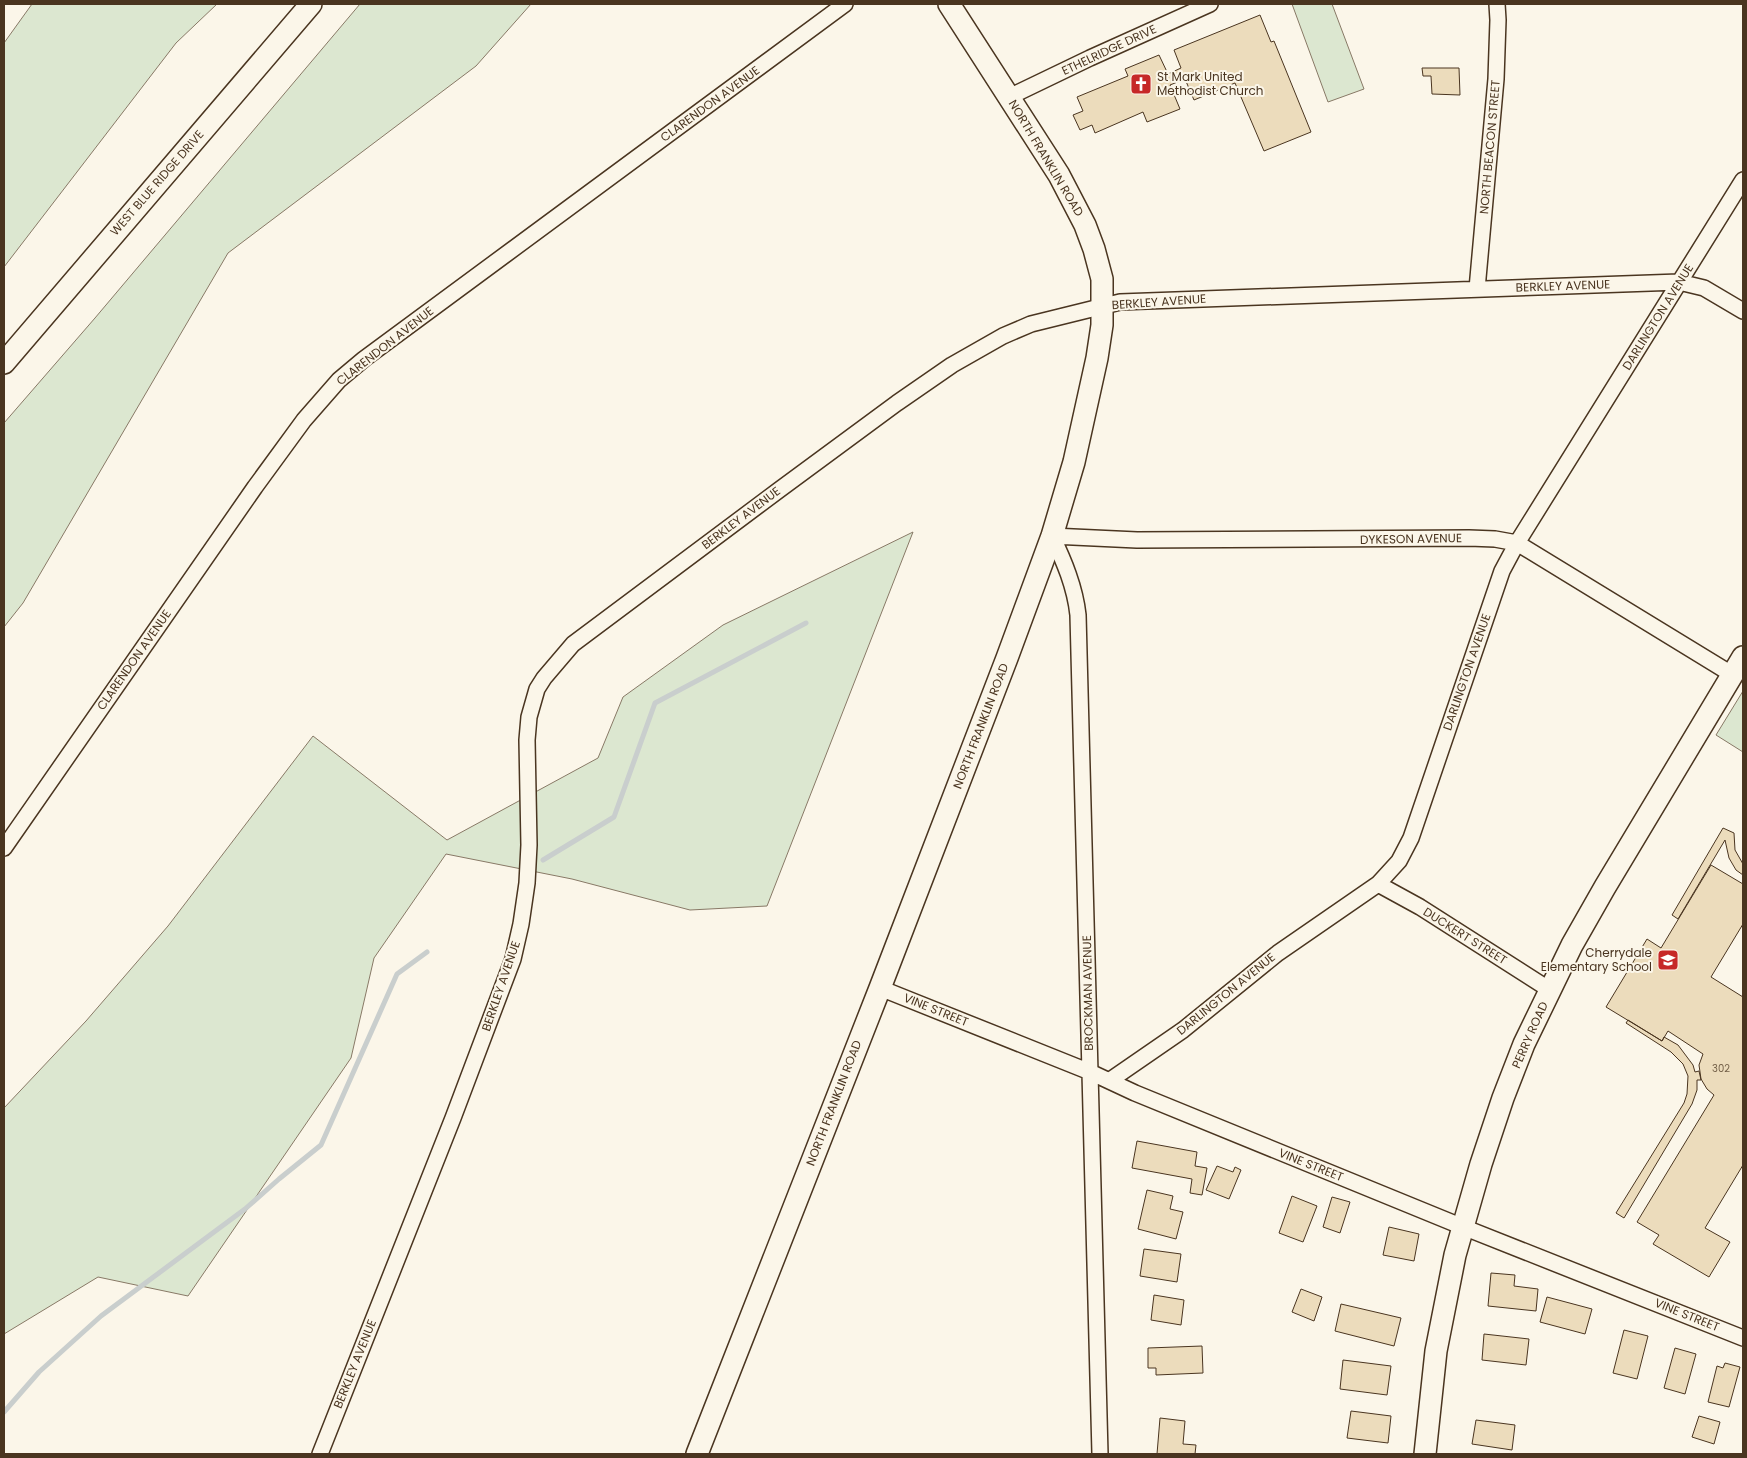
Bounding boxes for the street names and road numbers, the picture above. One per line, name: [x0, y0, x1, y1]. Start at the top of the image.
street label: ETHELRIDGE DRIVE: [1059, 20, 1159, 79]
street label: CLARENDON AVENUE: [657, 62, 763, 145]
street label: NORTH BEACON STREET: [1475, 79, 1504, 215]
street label: NORTH FRANKLIN ROAD: [1005, 96, 1088, 219]
street label: WEST BLUE RIDGE DRIVE: [106, 126, 207, 239]
street label: DARLINGTON AVENUE: [1618, 260, 1697, 373]
street label: BERKLEY AVENUE: [1515, 275, 1611, 296]
street label: BERKLEY AVENUE: [1111, 290, 1207, 313]
street label: CLARENDON AVENUE: [333, 302, 437, 389]
street label: BERKLEY AVENUE: [698, 482, 784, 553]
street label: DYKESON AVENUE: [1360, 529, 1462, 548]
street label: CLARENDON AVENUE: [92, 606, 175, 713]
street label: DARLINGTON AVENUE: [1439, 611, 1494, 732]
street label: NORTH FRANKLIN ROAD: [949, 661, 1012, 791]
street label: DUCKERT STREET: [1420, 903, 1511, 968]
street label: BROCKMAN AVENUE: [1078, 935, 1097, 1051]
street label: BERKLEY AVENUE: [477, 938, 524, 1033]
street label: DARLINGTON AVENUE: [1173, 948, 1279, 1039]
street label: VINE STREET: [901, 989, 972, 1030]
street label: PERRY ROAD: [1507, 999, 1552, 1071]
street label: NORTH FRANKLIN ROAD: [802, 1038, 865, 1168]
street label: VINE STREET: [1276, 1144, 1347, 1185]
street label: VINE STREET: [1652, 1294, 1723, 1335]
street label: BERKLEY AVENUE: [329, 1317, 380, 1411]

